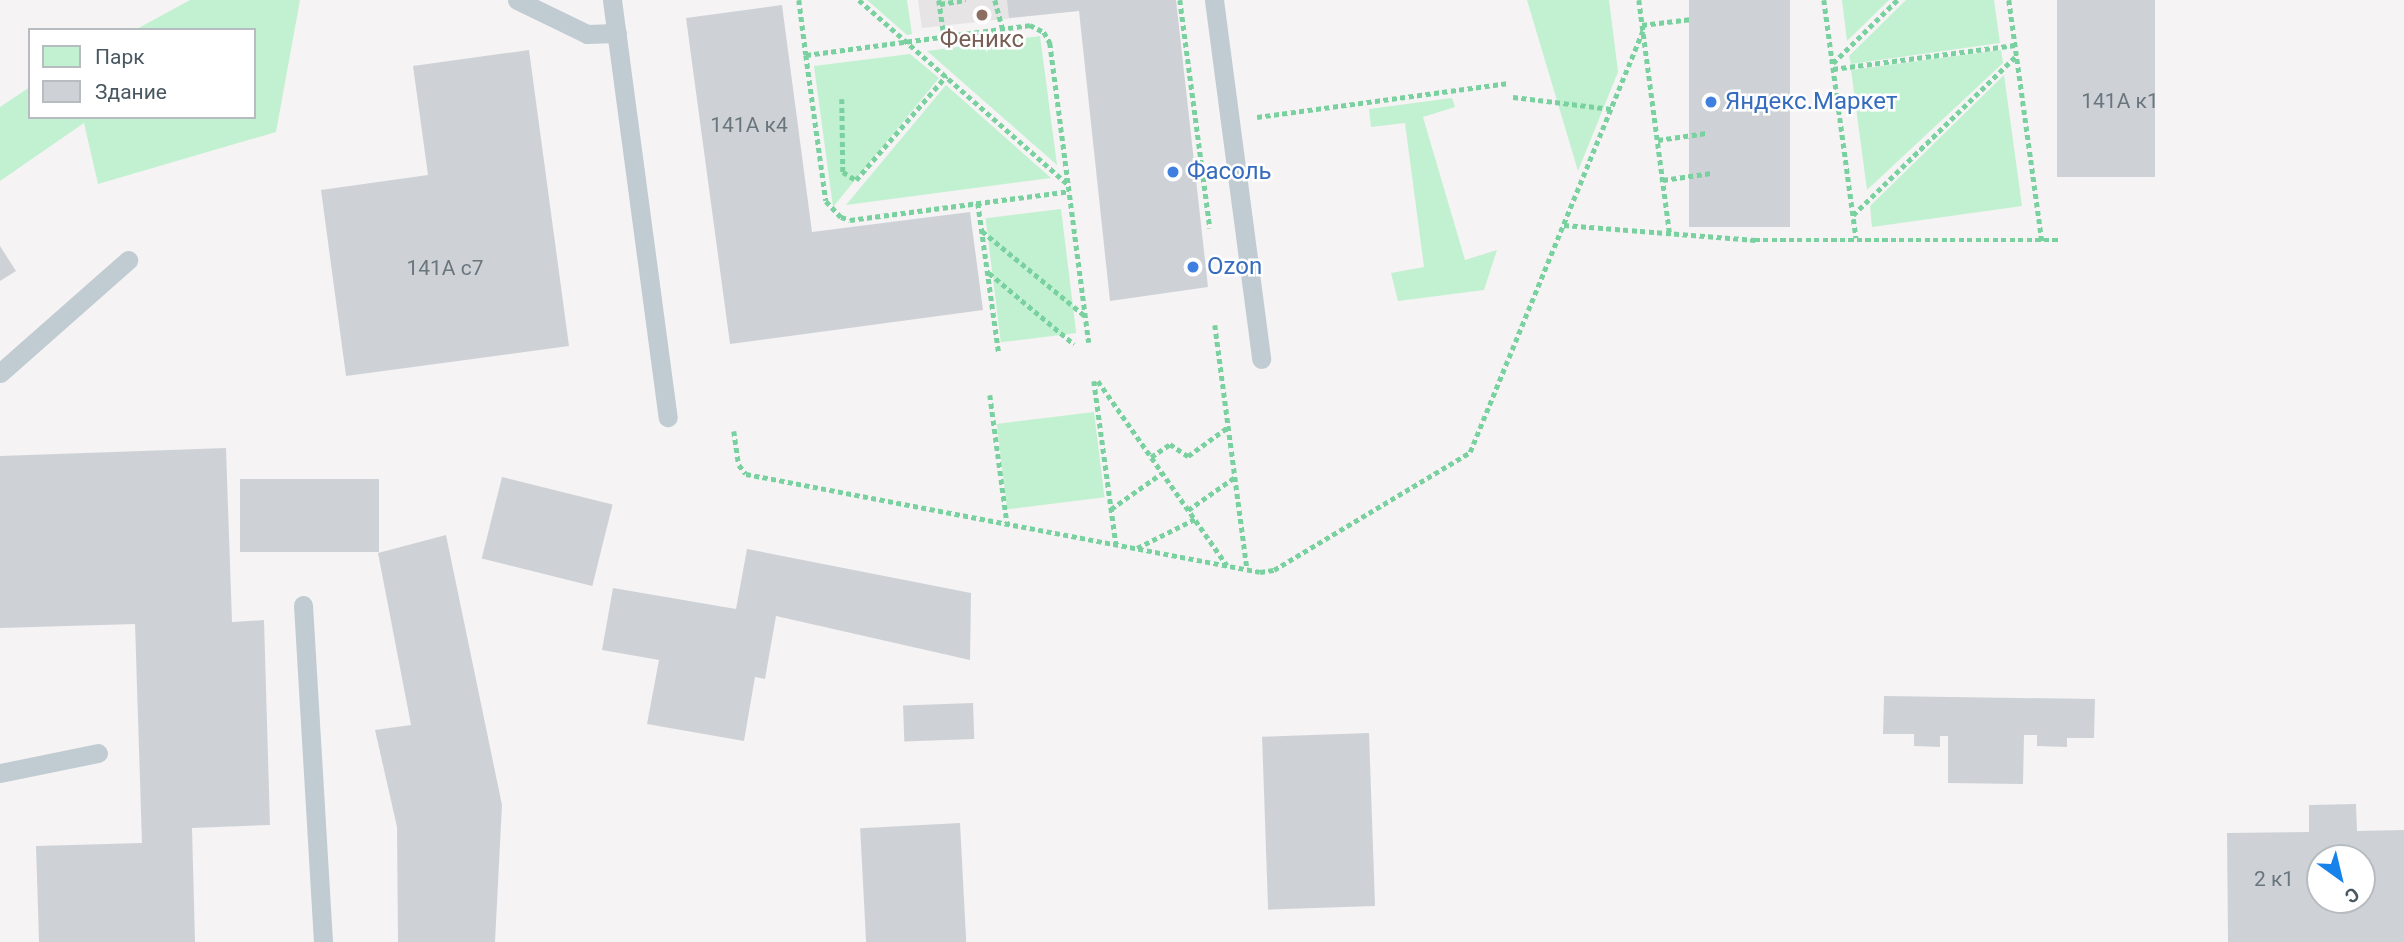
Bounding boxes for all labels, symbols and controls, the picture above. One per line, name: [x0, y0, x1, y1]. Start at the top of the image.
marker: Феникс: [974, 7, 990, 23]
place label: Феникс: [940, 26, 1024, 54]
legend: [28, 28, 256, 119]
text: Парк: [95, 45, 145, 69]
text: Здание: [95, 80, 167, 104]
place label: Яндекс.Маркет: [1725, 88, 1897, 116]
house number: 141А к1: [2081, 88, 2159, 114]
marker: Яндекс.Маркет: [1703, 94, 1719, 110]
house number: 141А к4: [710, 112, 788, 138]
place label: Фасоль: [1187, 158, 1272, 186]
marker: Фасоль: [1165, 164, 1181, 180]
place label: Ozon: [1207, 253, 1262, 281]
house number: 141А с7: [406, 255, 484, 281]
marker: Ozon: [1185, 259, 1201, 275]
north arrow: [2306, 844, 2376, 914]
house number: 2 к1: [2254, 866, 2294, 892]
text: С: [2340, 882, 2363, 908]

